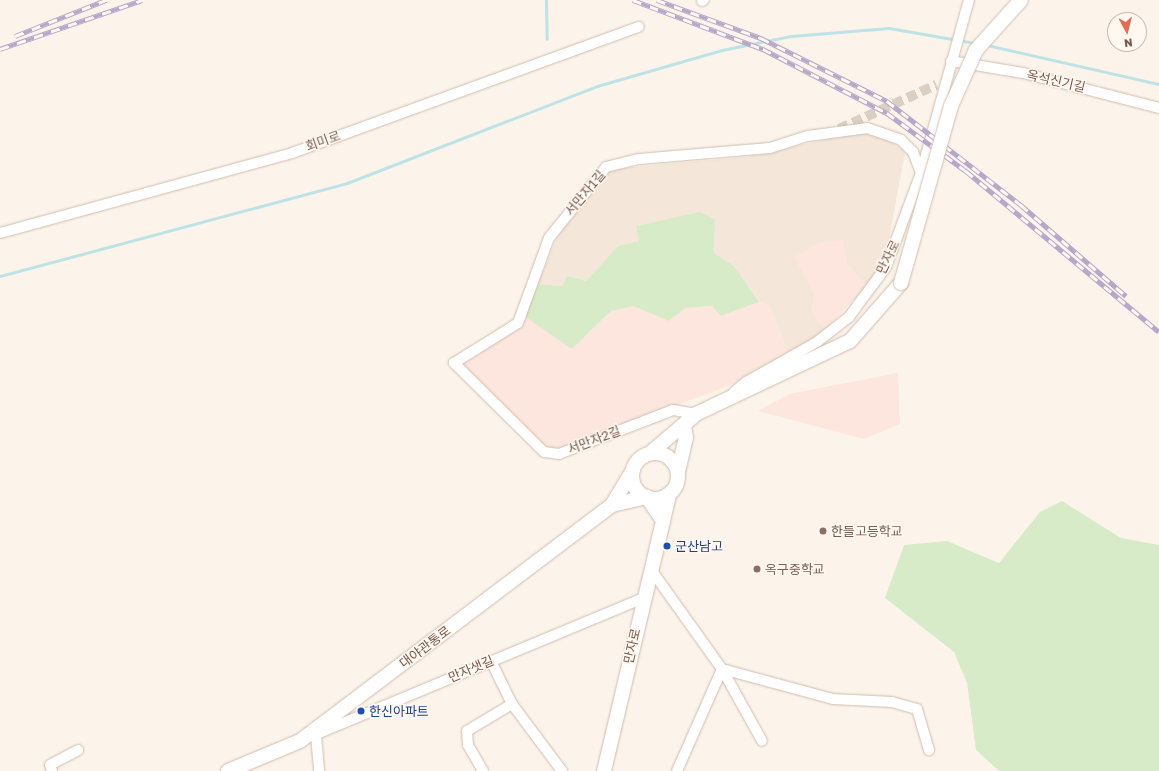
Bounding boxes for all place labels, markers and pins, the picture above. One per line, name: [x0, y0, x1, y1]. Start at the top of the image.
place label: 한들고등학교: [831, 523, 903, 539]
marker: 한들고등학교: [818, 526, 828, 536]
place label: 군산남고: [675, 538, 723, 554]
marker: 군산남고: [662, 541, 672, 551]
place label: 옥구중학교: [765, 561, 825, 577]
marker: 옥구중학교: [752, 564, 762, 574]
place label: 한신아파트: [369, 703, 429, 719]
marker: 한신아파트: [356, 706, 366, 716]

